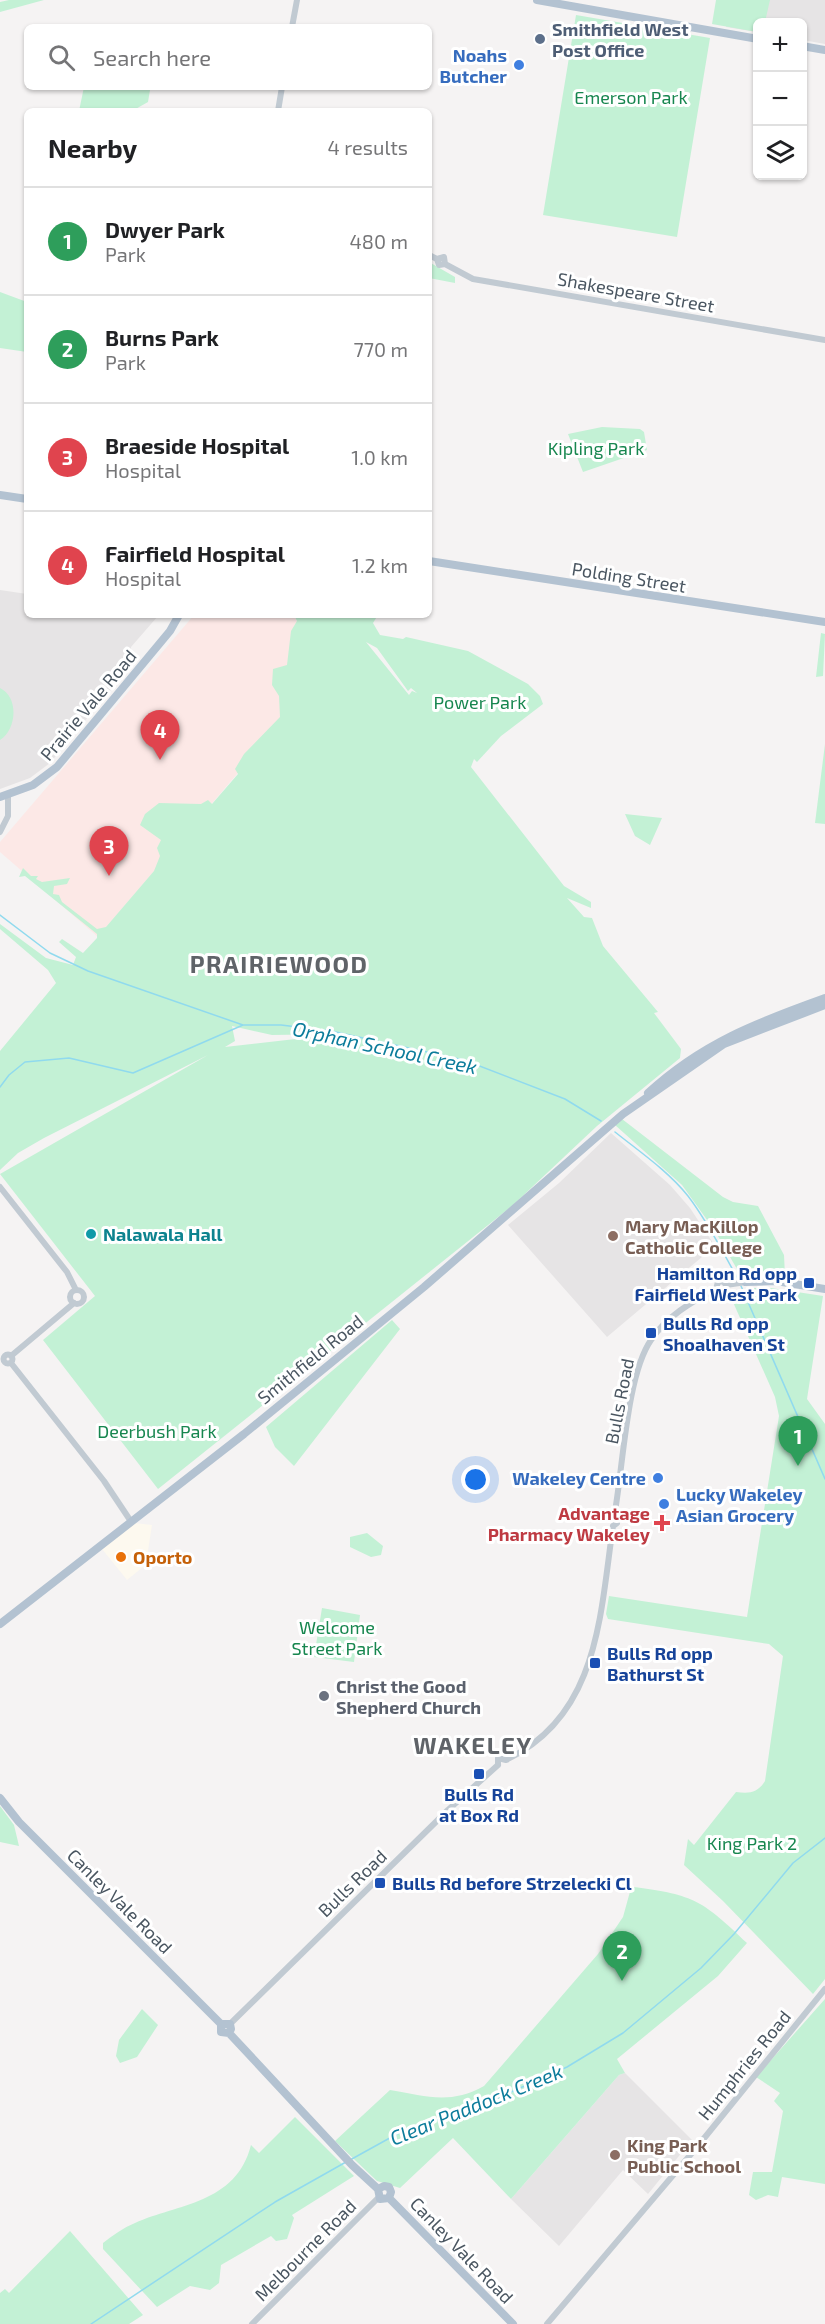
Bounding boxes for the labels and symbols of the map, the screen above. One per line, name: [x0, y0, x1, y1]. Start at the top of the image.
place label: Smithfield West Post Office: [552, 18, 689, 61]
marker: Smithfield West Post Office: [533, 32, 547, 46]
place label: Noahs Butcher: [440, 44, 507, 87]
marker: Noahs Butcher: [512, 58, 526, 72]
park label: Emerson Park: [574, 86, 688, 108]
street label: Shakespeare Street: [556, 267, 716, 317]
park label: Kipling Park: [548, 437, 644, 459]
street label: Polding Street: [570, 557, 688, 597]
street label: Prairie Vale Road: [35, 645, 141, 765]
park label: Power Park: [434, 691, 526, 713]
pin: 4: [140, 710, 180, 760]
pin: 3: [90, 826, 128, 876]
district label: PRAIRIEWOOD: [190, 949, 368, 978]
water label: Orphan School Creek: [291, 1016, 479, 1078]
place label: Mary MacKillop Catholic College: [625, 1215, 762, 1258]
place label: Nalawala Hall: [103, 1223, 223, 1245]
marker: Nalawala Hall: [84, 1227, 98, 1241]
marker: Mary MacKillop Catholic College: [606, 1229, 620, 1243]
place label: Hamilton Rd opp Fairfield West Park: [635, 1262, 797, 1305]
marker: Hamilton Rd opp Fairfield West Park: [802, 1276, 816, 1290]
street label: Smithfield Road: [253, 1310, 367, 1408]
place label: Bulls Rd opp Shoalhaven St: [663, 1312, 786, 1355]
marker: Bulls Rd opp Shoalhaven St: [644, 1326, 658, 1340]
street label: Bulls Road: [600, 1356, 638, 1446]
pin: 1: [778, 1416, 818, 1466]
park label: Deerbush Park: [97, 1420, 217, 1442]
your location: [461, 1465, 490, 1494]
place label: Wakeley Centre: [512, 1467, 646, 1489]
marker: Wakeley Centre: [651, 1471, 665, 1485]
place label: Lucky Wakeley Asian Grocery: [676, 1483, 804, 1526]
marker: Lucky Wakeley Asian Grocery: [657, 1497, 671, 1511]
place label: Advantage Pharmacy Wakeley: [488, 1502, 651, 1545]
marker: Advantage Pharmacy Wakeley: [655, 1516, 669, 1530]
place label: Oporto: [133, 1546, 193, 1568]
marker: Oporto: [114, 1550, 128, 1564]
park label: Welcome Street Park: [292, 1616, 382, 1659]
place label: Bulls Rd opp Bathurst St: [607, 1642, 713, 1685]
marker: Bulls Rd opp Bathurst St: [588, 1656, 602, 1670]
place label: Christ the Good Shepherd Church: [336, 1675, 481, 1718]
marker: Christ the Good Shepherd Church: [317, 1689, 331, 1703]
district label: WAKELEY: [413, 1730, 533, 1759]
marker: Bulls Rd at Box Rd: [472, 1767, 486, 1781]
place label: Bulls Rd at Box Rd: [439, 1783, 519, 1826]
park label: King Park 2: [707, 1832, 797, 1854]
street label: Canley Vale Road: [63, 1844, 177, 1958]
street label: Bulls Road: [313, 1845, 391, 1921]
place label: Bulls Rd before Strzelecki Cl: [392, 1872, 632, 1894]
marker: Bulls Rd before Strzelecki Cl: [373, 1876, 387, 1890]
pin: 2: [602, 1932, 642, 1981]
street label: Humphries Road: [693, 2006, 795, 2124]
water label: Clear Paddock Creek: [386, 2058, 566, 2150]
place label: King Park Public School: [627, 2134, 741, 2177]
marker: King Park Public School: [608, 2148, 622, 2162]
street label: Canley Vale Road: [406, 2192, 518, 2308]
street label: Melbourne Road: [250, 2195, 360, 2305]

